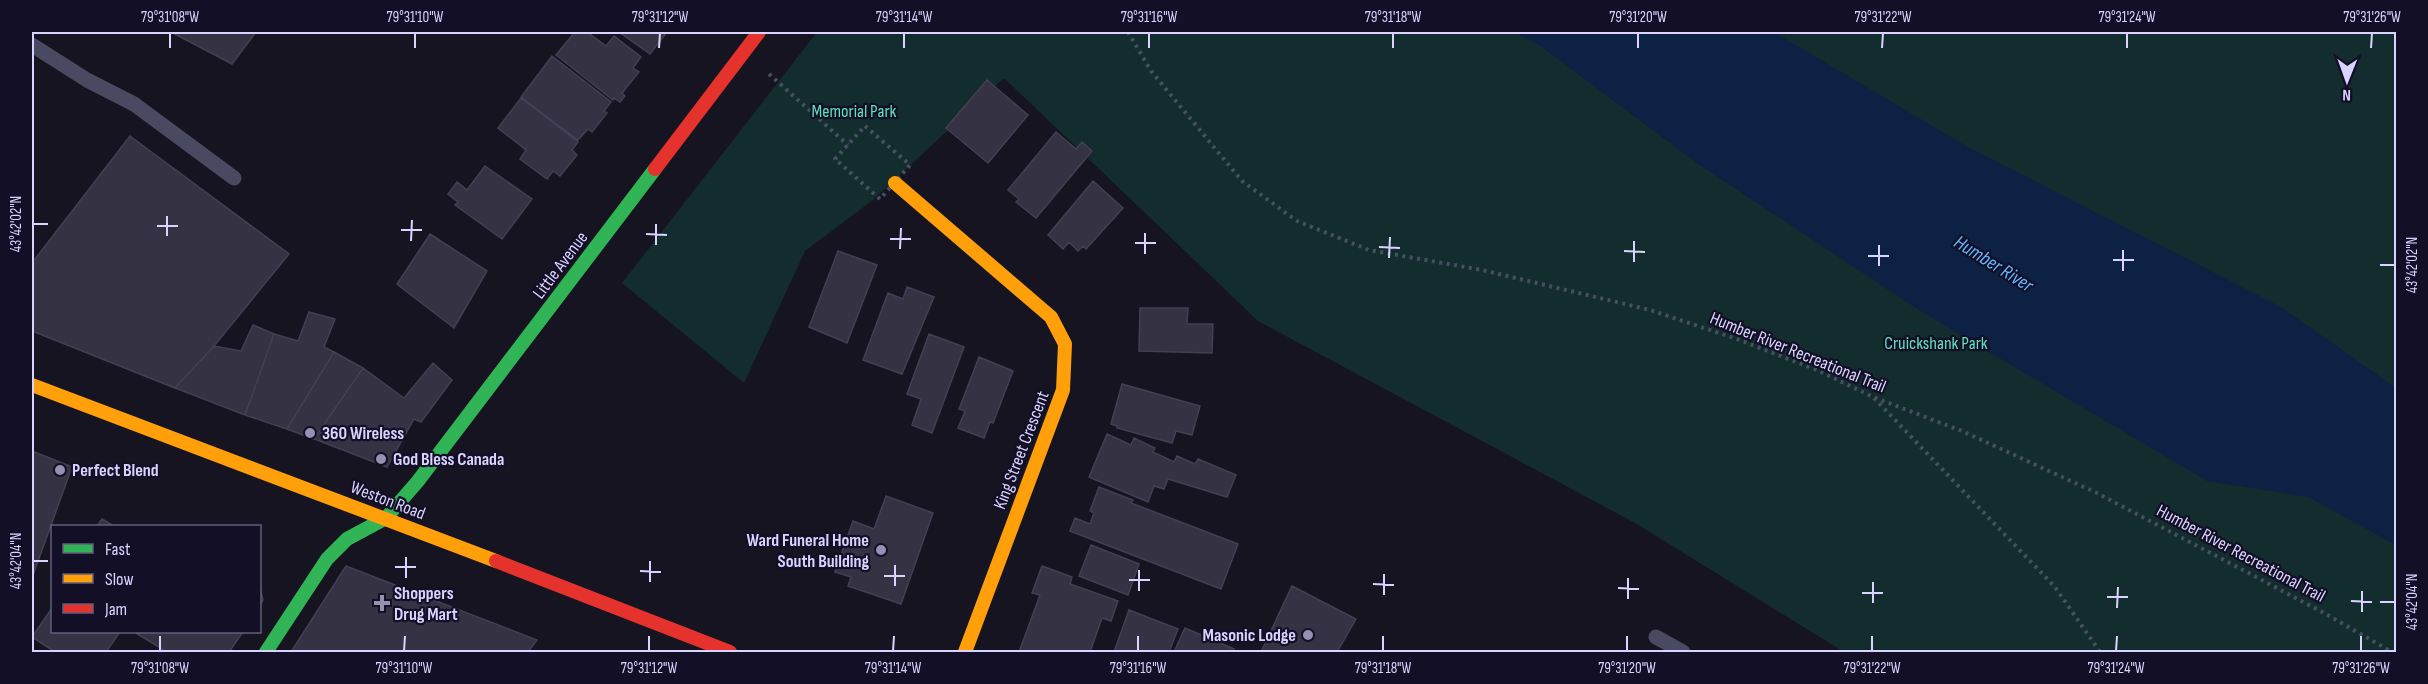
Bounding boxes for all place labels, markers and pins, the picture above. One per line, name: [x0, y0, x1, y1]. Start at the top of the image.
place label: 360 Wireless: [322, 423, 404, 444]
marker: 360 Wireless: [303, 426, 317, 440]
place label: God Bless Canada: [393, 449, 504, 470]
marker: God Bless Canada: [374, 452, 388, 466]
place label: Perfect Blend: [72, 460, 159, 481]
marker: Perfect Blend: [53, 463, 67, 477]
place label: Ward Funeral Home South Building: [746, 530, 869, 572]
marker: Ward Funeral Home South Building: [874, 543, 888, 557]
place label: Shoppers Drug Mart: [394, 583, 458, 625]
marker: Shoppers Drug Mart: [375, 596, 389, 610]
place label: Masonic Lodge: [1203, 625, 1296, 646]
marker: Masonic Lodge: [1301, 628, 1315, 642]

